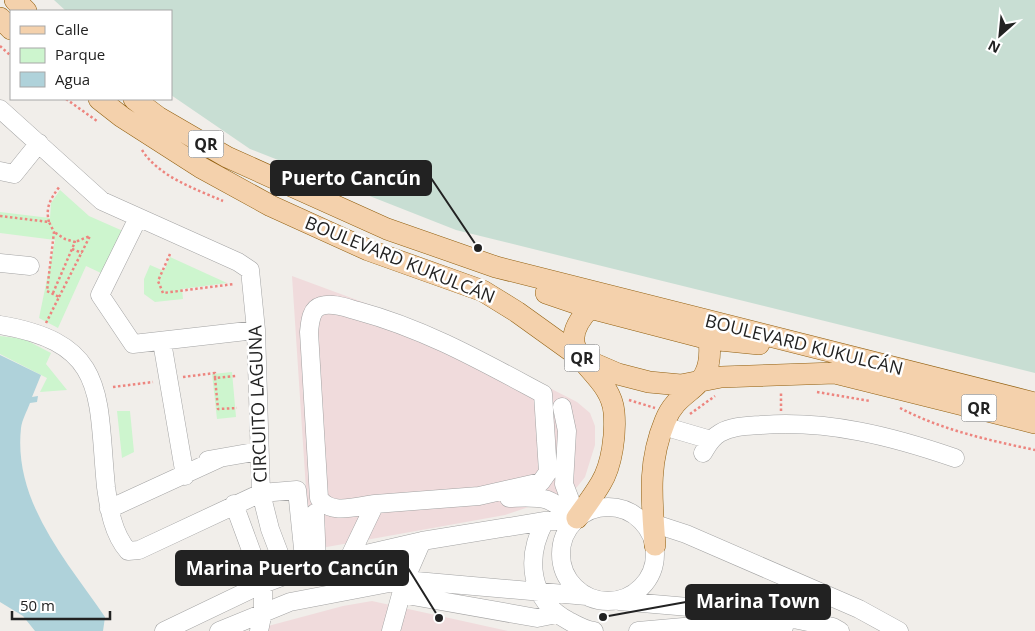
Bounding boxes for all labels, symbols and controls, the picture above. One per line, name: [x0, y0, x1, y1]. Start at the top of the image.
legend: [10, 10, 172, 100]
north arrow: [975, 10, 1025, 60]
text: Calle: [55, 19, 89, 39]
text: N: [984, 36, 1003, 58]
text: Parque: [55, 44, 105, 64]
text: Agua: [55, 69, 90, 89]
road number: QR: [188, 130, 224, 158]
callout: Puerto Cancún: [271, 161, 431, 195]
text: Puerto Cancún: [281, 165, 421, 191]
street label: BOULEVARD KUKULCÁN: [302, 210, 499, 308]
street label: BOULEVARD KUKULCÁN: [703, 308, 906, 380]
street label: CIRCUITO LAGUNA: [242, 324, 272, 483]
road number: QR: [564, 344, 600, 372]
road number: QR: [962, 394, 996, 422]
callout: Marina Puerto Cancún: [176, 551, 408, 585]
text: Marina Puerto Cancún: [186, 555, 398, 581]
callout: Marina Town: [686, 585, 830, 619]
scale bar: [12, 588, 110, 620]
text: Marina Town: [696, 588, 820, 614]
text: 50 m: [20, 595, 55, 615]

